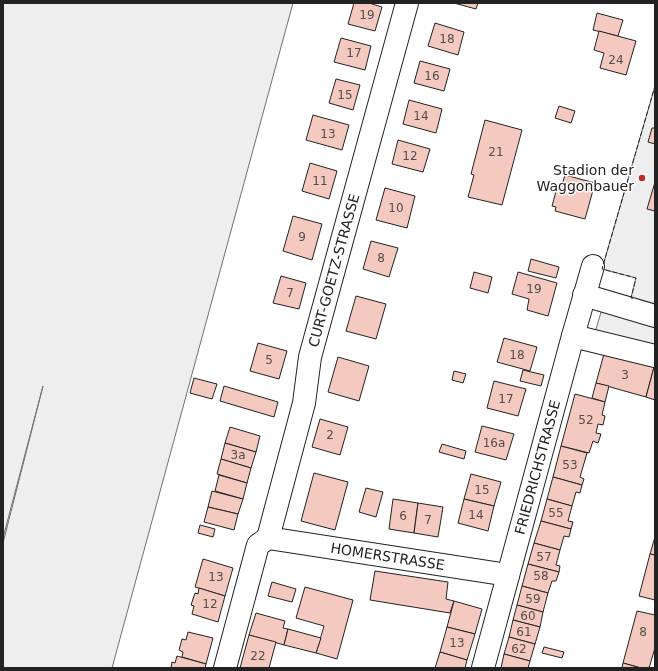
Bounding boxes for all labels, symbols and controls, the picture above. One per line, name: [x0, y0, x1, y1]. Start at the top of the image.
house number: 19: [359, 8, 375, 22]
house number: 18: [439, 32, 455, 46]
house number: 17: [346, 46, 362, 60]
house number: 24: [608, 53, 624, 67]
house number: 16: [424, 69, 440, 83]
house number: 15: [337, 88, 353, 102]
house number: 14: [413, 109, 429, 123]
house number: 13: [320, 127, 336, 141]
house number: 21: [488, 145, 504, 159]
house number: 12: [402, 149, 418, 163]
place label: Stadion der Waggonbauer: [537, 162, 634, 194]
marker: Stadion der Waggonbauer: [637, 173, 647, 183]
house number: 11: [312, 174, 328, 188]
street label: CURT-GOETZ-STRASSE: [305, 192, 362, 349]
house number: 10: [388, 201, 404, 215]
house number: 9: [298, 230, 306, 244]
house number: 8: [377, 251, 385, 265]
house number: 19: [526, 282, 542, 296]
house number: 7: [286, 286, 294, 300]
house number: 18: [509, 348, 525, 362]
house number: 5: [265, 353, 273, 367]
house number: 3: [621, 368, 629, 382]
house number: 17: [498, 392, 514, 406]
street label: FRIEDRICHSTRASSE: [512, 398, 563, 536]
house number: 52: [578, 413, 594, 427]
house number: 2: [326, 428, 334, 442]
house number: 16a: [483, 436, 505, 450]
house number: 3a: [231, 448, 246, 462]
house number: 53: [562, 458, 578, 472]
house number: 15: [474, 483, 490, 497]
house number: 55: [548, 506, 564, 520]
house number: 14: [468, 508, 484, 522]
house number: 6: [399, 509, 407, 523]
house number: 7: [424, 513, 432, 527]
street label: HOMERSTRASSE: [329, 540, 446, 573]
house number: 57: [536, 550, 552, 564]
house number: 58: [533, 569, 549, 583]
house number: 13: [208, 570, 224, 584]
house number: 59: [525, 592, 541, 606]
house number: 12: [202, 597, 218, 611]
house number: 60: [520, 609, 536, 623]
house number: 61: [516, 625, 532, 639]
house number: 8: [639, 625, 647, 639]
house number: 13: [449, 636, 465, 650]
house number: 62: [511, 642, 527, 656]
house number: 22: [250, 649, 266, 663]

